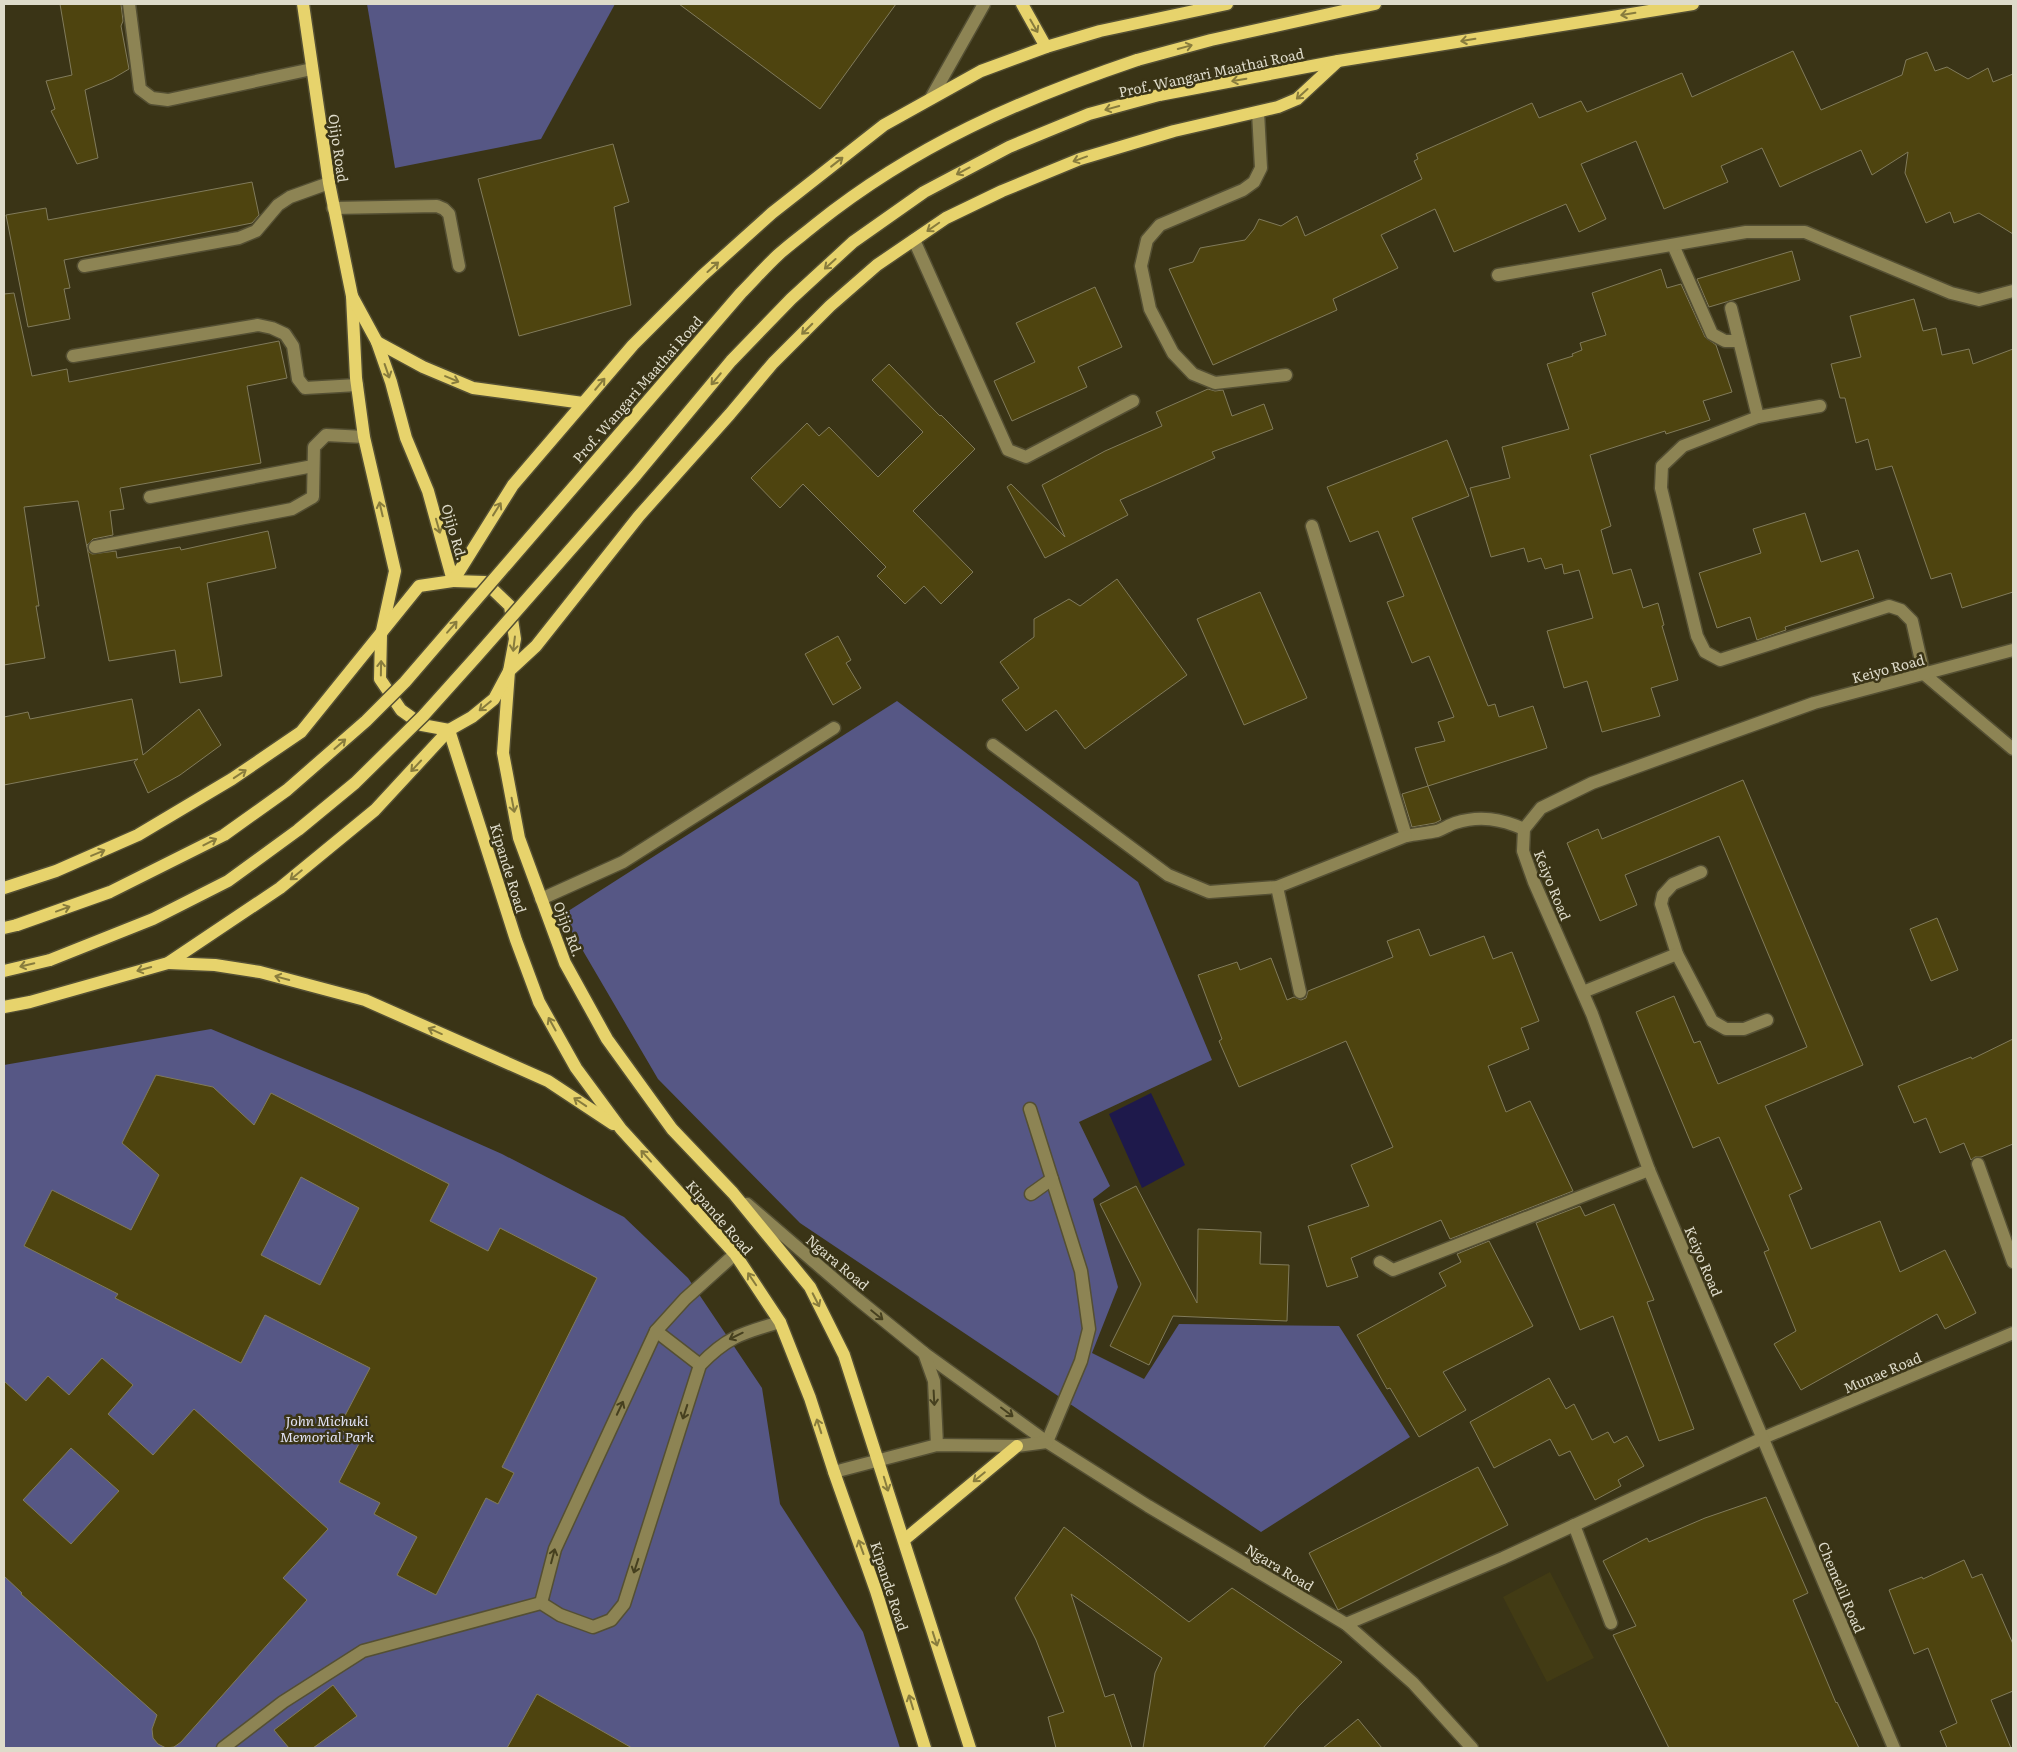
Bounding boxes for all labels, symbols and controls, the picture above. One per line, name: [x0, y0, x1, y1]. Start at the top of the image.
one-way arrow: [1620, 10, 1636, 20]
one-way arrow: [1029, 18, 1039, 32]
one-way arrow: [1460, 35, 1476, 45]
street label: Prof. Wangari Maathai Road: [1116, 42, 1306, 101]
one-way arrow: [1176, 42, 1192, 51]
one-way arrow: [1231, 76, 1247, 86]
one-way arrow: [1296, 88, 1309, 100]
one-way arrow: [1105, 104, 1121, 113]
street label: Ojijo Road: [324, 112, 354, 184]
one-way arrow: [1073, 155, 1089, 164]
one-way arrow: [830, 157, 843, 168]
one-way arrow: [956, 167, 971, 176]
one-way arrow: [926, 222, 940, 232]
one-way arrow: [823, 258, 836, 269]
one-way arrow: [706, 261, 719, 273]
street label: Prof. Wangari Maathai Road: [567, 311, 707, 467]
one-way arrow: [801, 322, 813, 335]
one-way arrow: [383, 363, 392, 379]
one-way arrow: [711, 372, 722, 385]
one-way arrow: [444, 375, 459, 384]
one-way arrow: [594, 377, 606, 390]
one-way arrow: [376, 501, 385, 517]
street label: Ojijo Rd.: [437, 501, 473, 563]
one-way arrow: [493, 503, 503, 517]
one-way arrow: [433, 517, 443, 533]
one-way arrow: [446, 621, 457, 634]
one-way arrow: [509, 636, 519, 652]
street label: Keiyo Road: [1849, 649, 1927, 687]
one-way arrow: [376, 660, 385, 676]
one-way arrow: [479, 701, 492, 712]
one-way arrow: [333, 738, 346, 750]
one-way arrow: [410, 759, 422, 772]
one-way arrow: [233, 769, 247, 779]
one-way arrow: [508, 797, 518, 813]
street label: Kipande Road: [486, 821, 532, 916]
one-way arrow: [202, 836, 217, 846]
one-way arrow: [90, 847, 105, 857]
street label: Keiyo Road: [1530, 847, 1576, 924]
one-way arrow: [290, 869, 303, 880]
street label: Ojijo Rd.: [549, 898, 589, 960]
one-way arrow: [54, 904, 70, 913]
one-way arrow: [20, 961, 36, 970]
one-way arrow: [137, 965, 153, 975]
one-way arrow: [274, 972, 290, 982]
one-way arrow: [547, 1017, 557, 1032]
one-way arrow: [428, 1025, 443, 1035]
one-way arrow: [574, 1097, 588, 1107]
one-way arrow: [640, 1150, 652, 1163]
street label: Kipande Road: [682, 1175, 758, 1259]
street label: Keiyo Road: [1680, 1223, 1728, 1300]
street label: Ngara Road: [802, 1230, 874, 1295]
one-way arrow: [747, 1272, 757, 1286]
one-way arrow: [812, 1292, 821, 1307]
one-way arrow: [870, 1309, 883, 1320]
one-way arrow: [729, 1332, 744, 1342]
street label: Munae Road: [1840, 1346, 1924, 1397]
one-way arrow: [930, 1390, 939, 1406]
one-way arrow: [615, 1401, 625, 1416]
one-way arrow: [680, 1403, 690, 1419]
one-way arrow: [1000, 1407, 1014, 1417]
park label: John Michuki Memorial Park: [280, 1410, 374, 1446]
one-way arrow: [814, 1418, 824, 1434]
one-way arrow: [973, 1471, 986, 1482]
one-way arrow: [882, 1476, 892, 1492]
street label: Chemelil Road: [1814, 1538, 1870, 1636]
street label: Kipande Road: [866, 1539, 914, 1634]
street label: Ngara Road: [1242, 1539, 1319, 1596]
one-way arrow: [856, 1540, 865, 1555]
one-way arrow: [549, 1549, 558, 1565]
one-way arrow: [630, 1558, 640, 1574]
one-way arrow: [931, 1631, 941, 1647]
one-way arrow: [905, 1694, 915, 1710]

